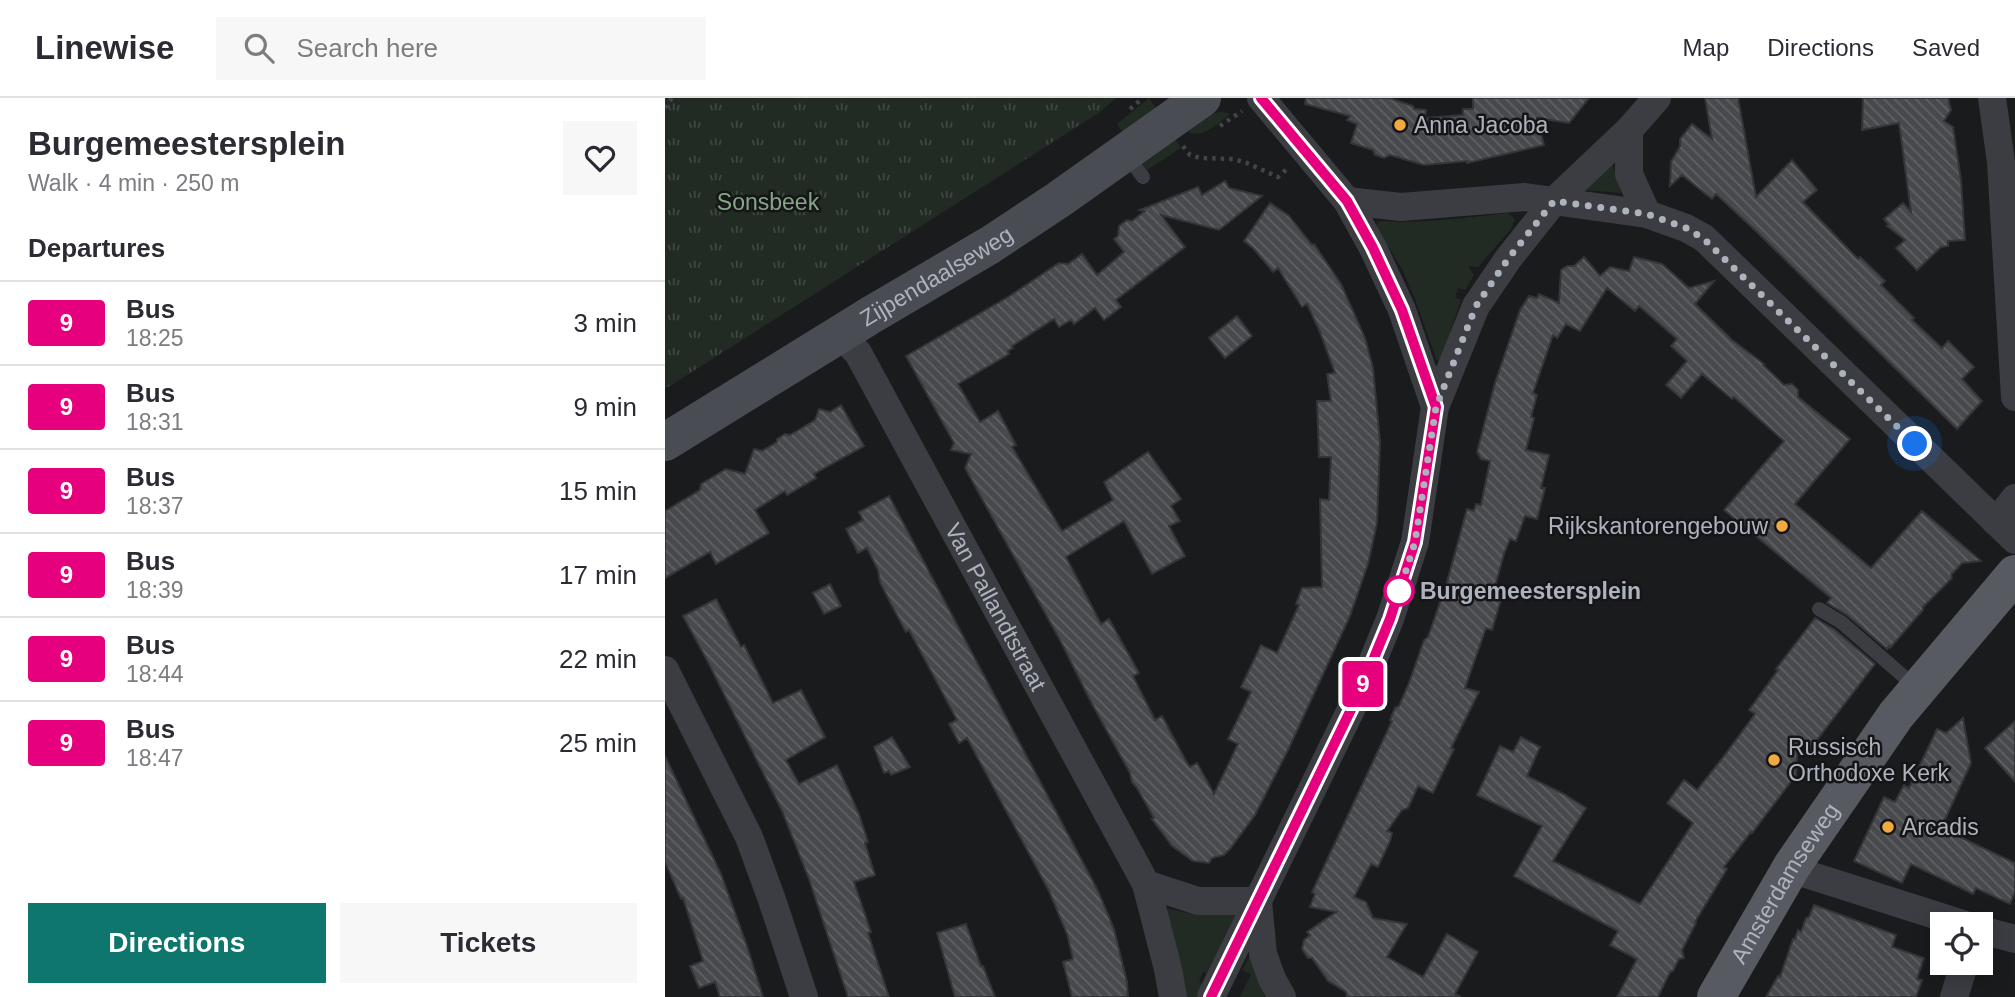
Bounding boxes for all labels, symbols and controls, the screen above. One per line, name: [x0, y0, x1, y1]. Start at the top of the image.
search box: [216, 17, 706, 80]
text: Linewise: [35, 29, 174, 66]
icon: search: [240, 29, 278, 67]
text: Search here: [296, 33, 438, 63]
text: Map: [1683, 34, 1729, 61]
text: Directions: [1767, 34, 1874, 61]
text: Saved: [1912, 34, 1980, 61]
place label: Anna Jacoba: [1414, 112, 1548, 138]
marker: Anna Jacoba: [1392, 117, 1408, 133]
button: heart: [563, 121, 637, 195]
text: Burgemeestersplein: [28, 125, 345, 162]
text: Walk · 4 min · 250 m: [28, 170, 239, 196]
park label: Sonsbeek: [717, 189, 820, 215]
street label: Zijpendaalseweg: [855, 221, 1017, 332]
text: Departures: [28, 233, 165, 263]
text: Bus: [126, 294, 175, 324]
text: 3 min: [573, 308, 637, 338]
text: 9: [60, 309, 73, 336]
text: 18:25: [126, 325, 184, 351]
text: Bus: [126, 378, 175, 408]
text: 9 min: [573, 392, 637, 422]
text: 9: [60, 393, 73, 420]
text: 18:31: [126, 409, 184, 435]
your location: [1897, 426, 1932, 461]
text: Bus: [126, 462, 175, 492]
text: 15 min: [559, 476, 637, 506]
text: 9: [60, 477, 73, 504]
text: 18:37: [126, 493, 184, 519]
place label: Rijkskantorengebouw: [1548, 513, 1768, 539]
marker: Rijkskantorengebouw: [1774, 518, 1790, 534]
street label: Van Pallandtstraat: [940, 519, 1052, 696]
text: Bus: [126, 546, 175, 576]
text: 17 min: [559, 560, 637, 590]
text: 9: [60, 561, 73, 588]
marker: Burgemeestersplein: [1384, 576, 1414, 606]
text: 18:39: [126, 577, 184, 603]
place label: Burgemeestersplein: [1420, 578, 1641, 604]
text: Bus: [126, 630, 175, 660]
text: 22 min: [559, 644, 637, 674]
text: 9: [60, 645, 73, 672]
text: 18:44: [126, 661, 184, 687]
line badge: 9: [1340, 661, 1386, 707]
text: 9: [1356, 670, 1370, 697]
text: Bus: [126, 714, 175, 744]
text: 25 min: [559, 728, 637, 758]
text: 9: [60, 729, 73, 756]
place label: Russisch Orthodoxe Kerk: [1788, 734, 1950, 786]
text: 18:47: [126, 745, 184, 771]
marker: Russisch Orthodoxe Kerk: [1766, 752, 1782, 768]
street label: Amsterdamseweg: [1725, 798, 1844, 968]
place label: Arcadis: [1902, 814, 1979, 840]
marker: Arcadis: [1880, 819, 1896, 835]
button: Directions: [28, 903, 326, 983]
button: Tickets: [340, 903, 637, 983]
map controls: [1930, 912, 1993, 975]
button: locate: [1930, 912, 1993, 975]

